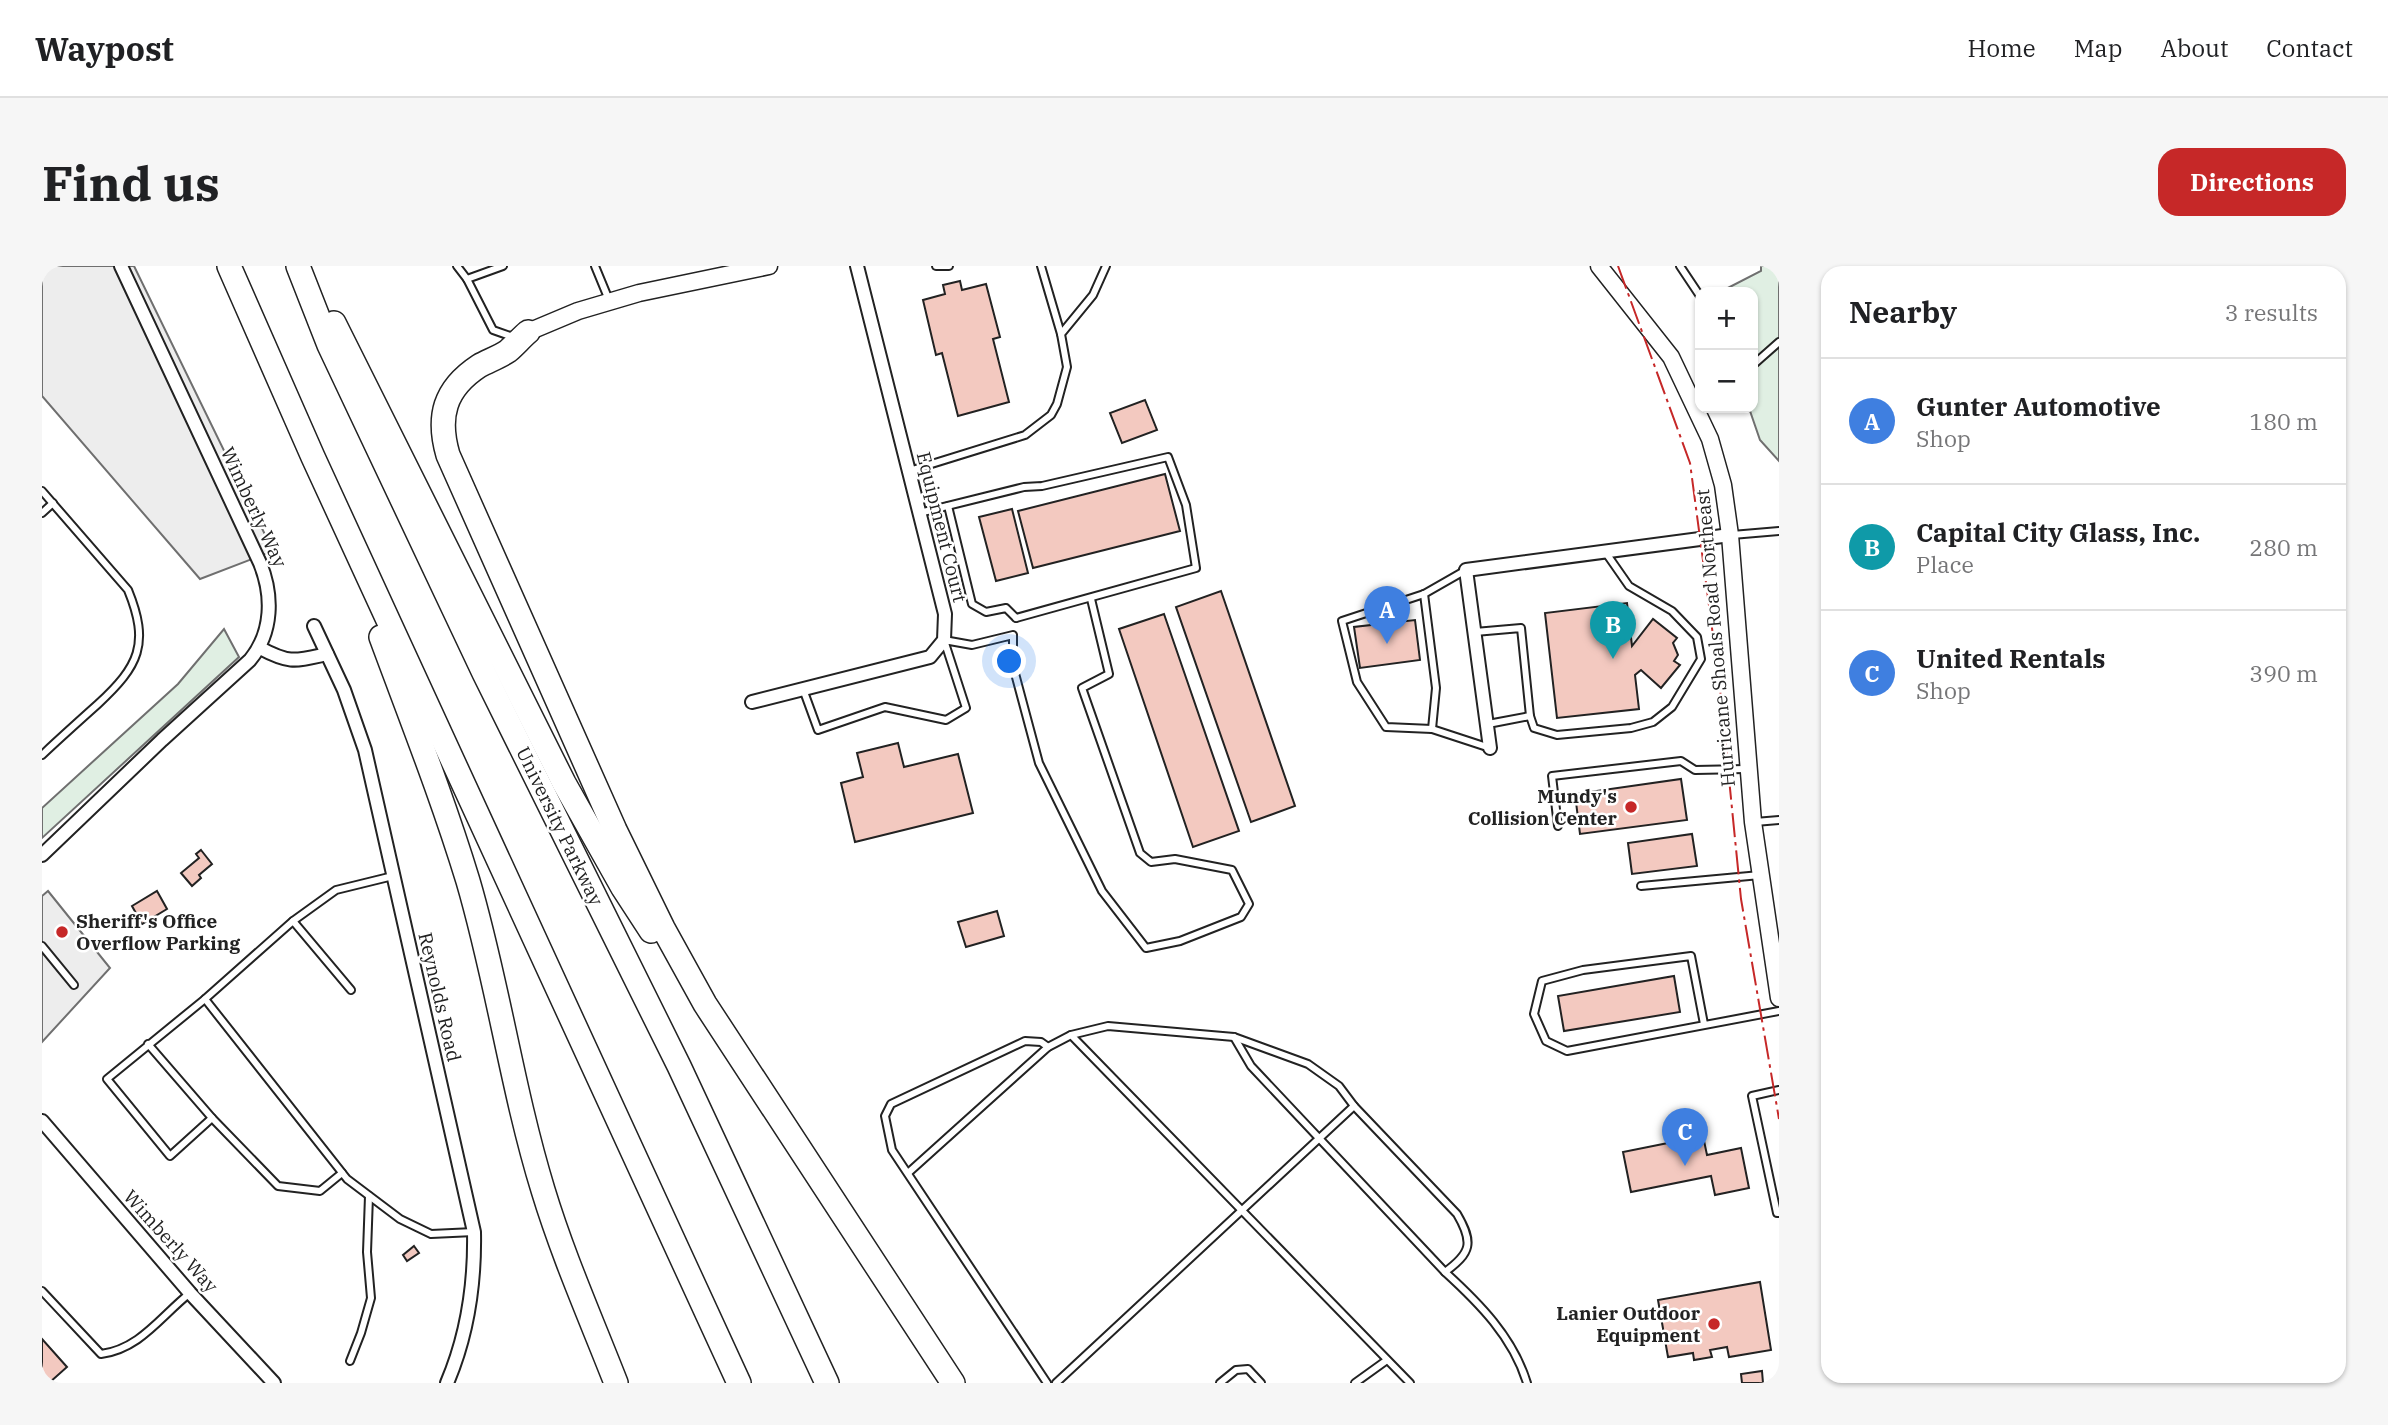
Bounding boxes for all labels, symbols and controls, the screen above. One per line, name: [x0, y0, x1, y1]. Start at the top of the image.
text: Waypost: [35, 27, 174, 70]
text: Home: [1968, 32, 2036, 64]
text: Map: [2074, 32, 2122, 64]
text: About: [2160, 32, 2228, 64]
text: Contact: [2266, 32, 2353, 64]
button: Directions: [2158, 148, 2346, 216]
text: Find us: [42, 151, 220, 214]
map controls: [1695, 287, 1758, 413]
button: +: [1695, 287, 1758, 350]
text: Nearby: [1849, 292, 1957, 331]
text: 3 results: [2225, 297, 2318, 327]
button: −: [1695, 350, 1758, 413]
text: Gunter Automotive: [1916, 389, 2161, 423]
text: A: [1864, 406, 1880, 436]
text: 180 m: [2249, 406, 2318, 436]
text: Shop: [1916, 423, 1971, 453]
street label: Wimberly Way: [216, 443, 293, 572]
street label: Equipment Court: [912, 449, 972, 605]
street label: Hurricane Shoals Road Northeast: [1690, 488, 1740, 788]
text: Capital City Glass, Inc.: [1916, 515, 2200, 549]
text: B: [1864, 532, 1880, 562]
text: 280 m: [2249, 532, 2318, 562]
text: Place: [1916, 549, 1974, 579]
pin: A: [1364, 586, 1410, 644]
pin: B: [1590, 601, 1636, 659]
text: United Rentals: [1916, 641, 2106, 675]
your location: [992, 644, 1026, 678]
text: C: [1864, 658, 1880, 688]
text: 390 m: [2249, 658, 2318, 688]
text: Shop: [1916, 675, 1971, 705]
street label: University Parkway: [511, 743, 609, 910]
place label: Mundy's Collision Center: [1468, 784, 1618, 830]
marker: Mundy's Collision Center: [1623, 799, 1639, 815]
place label: Sheriff's Office Overflow Parking: [76, 909, 240, 955]
marker: Sheriff's Office Overflow Parking: [54, 924, 70, 940]
street label: Reynolds Road: [413, 930, 467, 1064]
pin: C: [1662, 1108, 1708, 1166]
street label: Wimberly Way: [119, 1185, 224, 1298]
place label: Lanier Outdoor Equipment: [1556, 1301, 1701, 1347]
marker: Lanier Outdoor Equipment: [1706, 1316, 1722, 1332]

